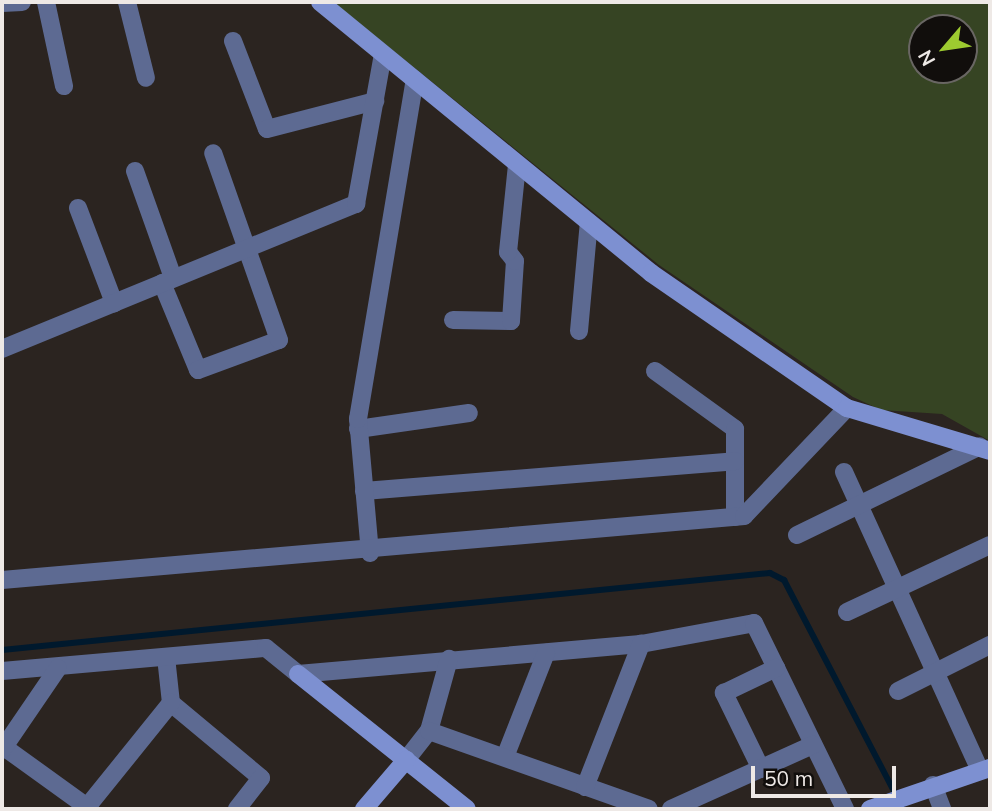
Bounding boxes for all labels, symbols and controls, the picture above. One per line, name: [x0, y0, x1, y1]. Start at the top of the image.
north arrow: [908, 14, 978, 84]
text: N: [912, 46, 940, 70]
scale bar: [754, 752, 899, 796]
text: 50 m: [764, 765, 813, 791]

